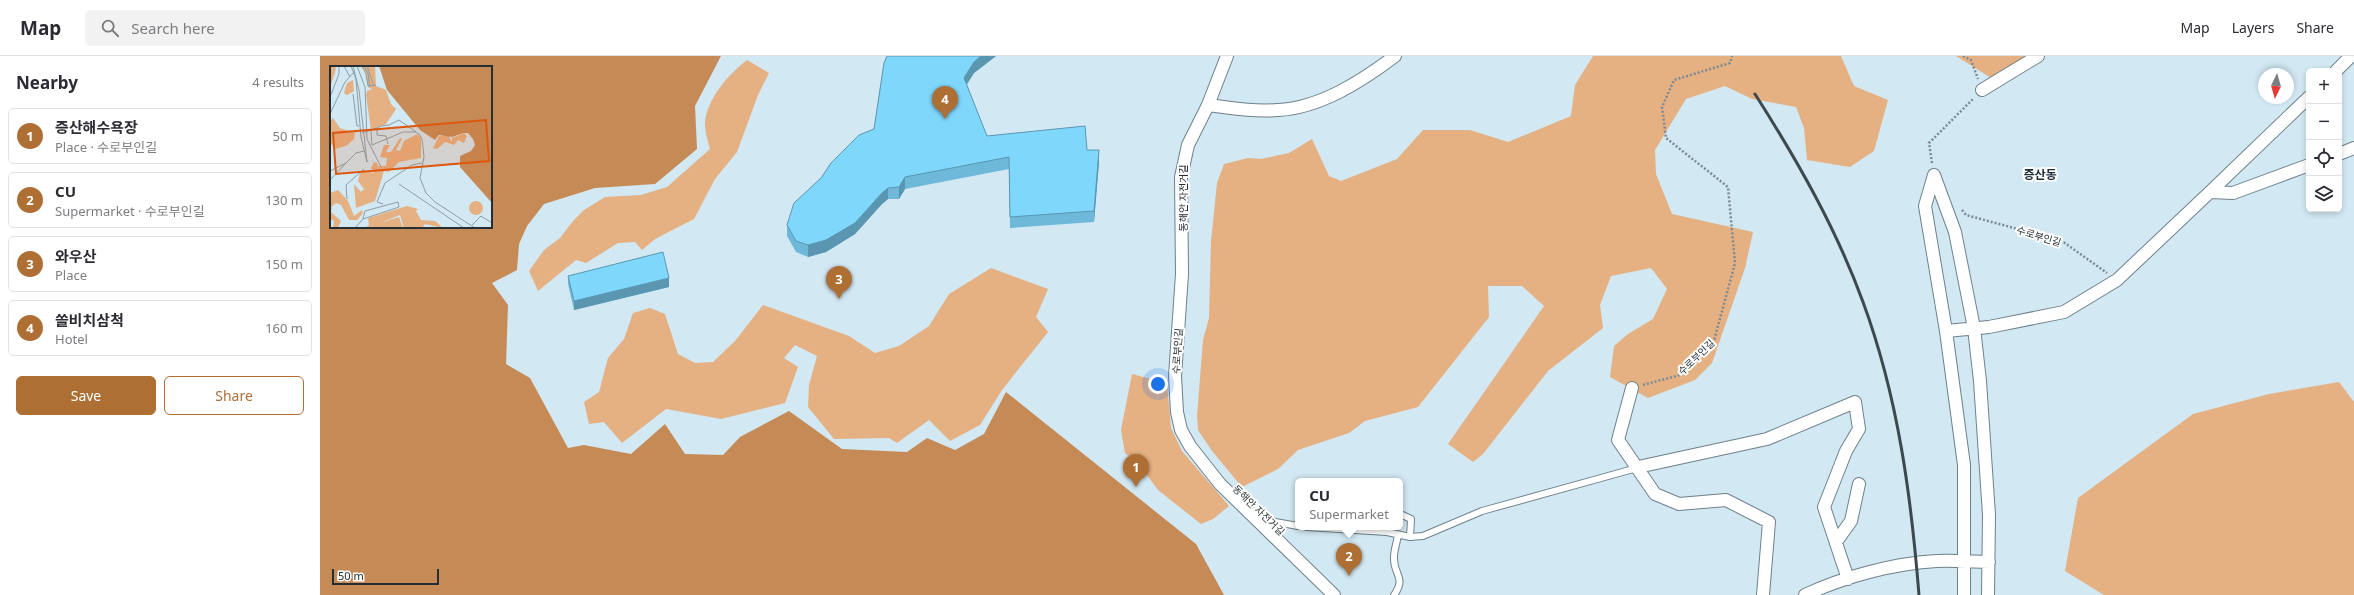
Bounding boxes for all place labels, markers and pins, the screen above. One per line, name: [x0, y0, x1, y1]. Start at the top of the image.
pin: 4: [932, 86, 958, 119]
pin: 3: [826, 266, 852, 299]
pin: 1: [1123, 454, 1149, 487]
pin: 2: [1336, 543, 1362, 576]

